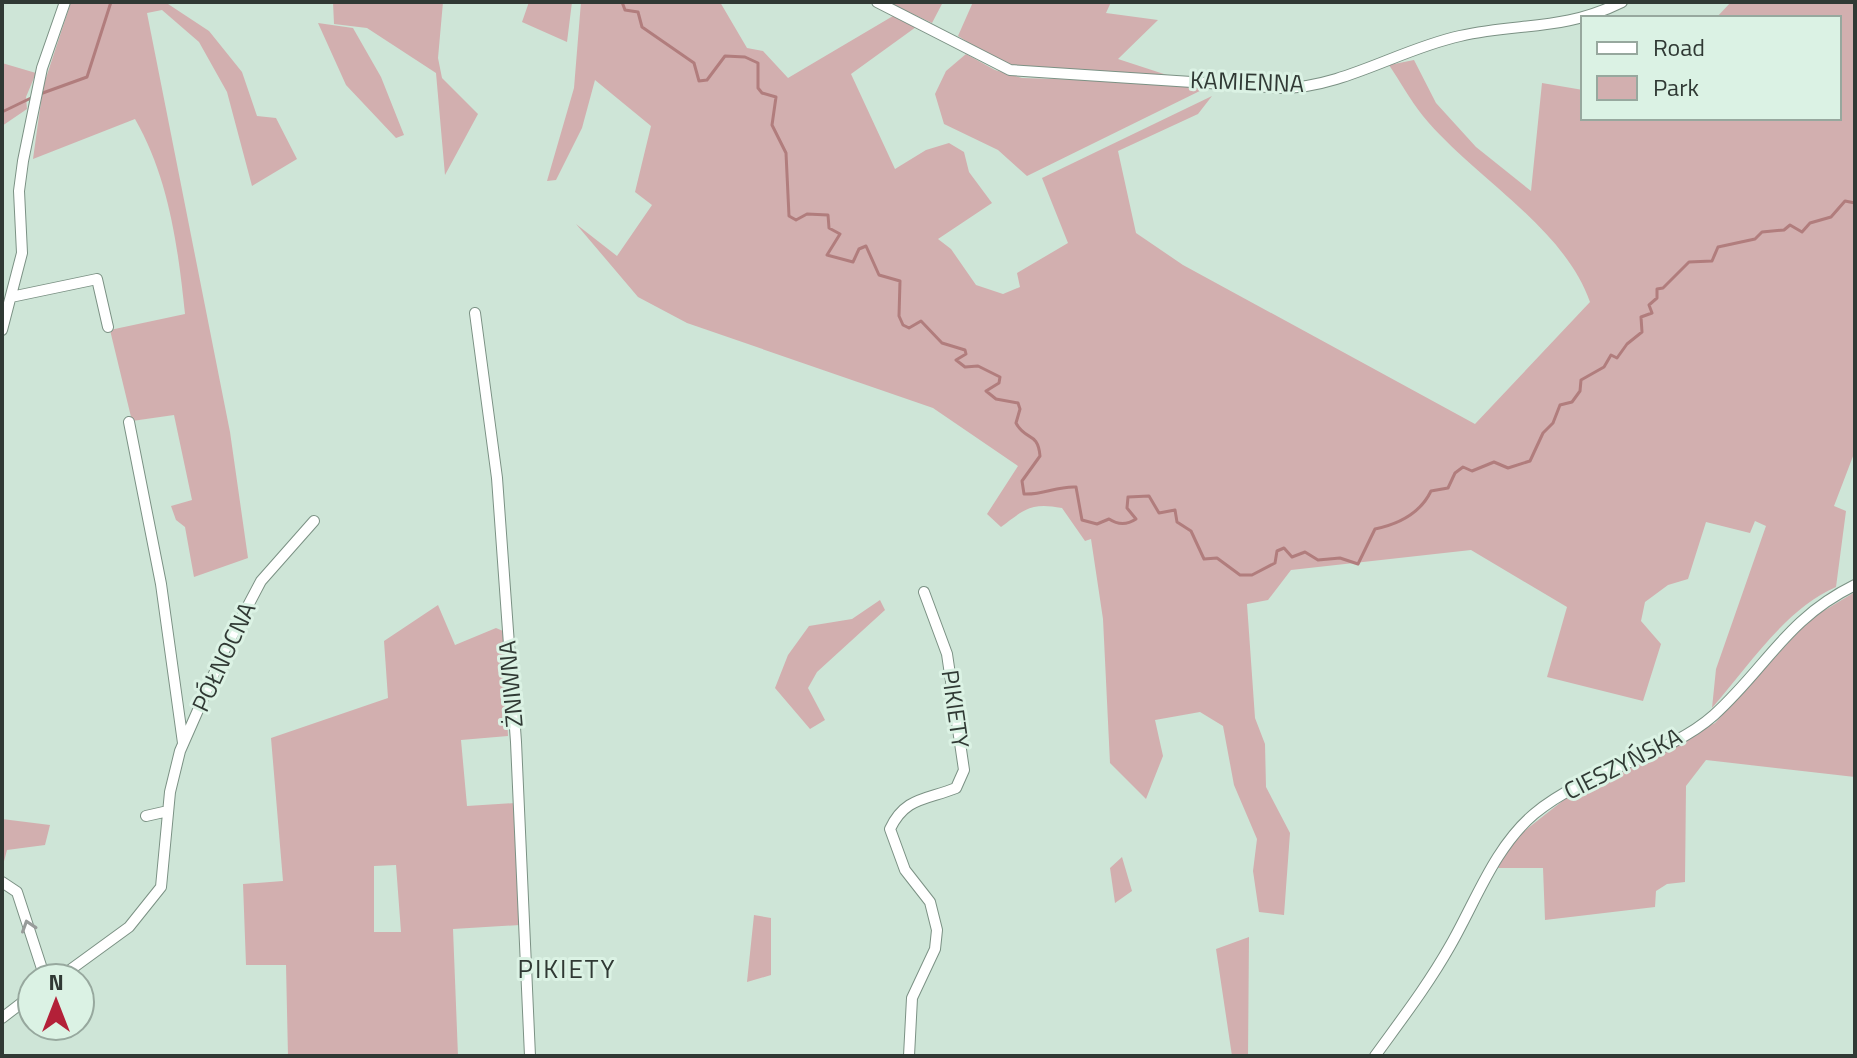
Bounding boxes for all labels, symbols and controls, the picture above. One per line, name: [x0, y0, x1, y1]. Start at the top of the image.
legend: [1581, 16, 1841, 120]
text: Road: [1653, 29, 1705, 65]
street label: KAMIENNA: [1189, 61, 1305, 101]
text: Park: [1653, 69, 1699, 105]
street label: PÓŁNOCNA: [182, 596, 264, 717]
street label: ŻNIWNA: [488, 639, 532, 729]
street label: PIKIETY: [933, 667, 979, 750]
street label: CIESZYŃSKA: [1557, 718, 1688, 808]
one-way arrow: [21, 920, 37, 934]
district label: PIKIETY: [517, 949, 617, 988]
north arrow: [16, 962, 96, 1042]
text: N: [48, 965, 64, 999]

